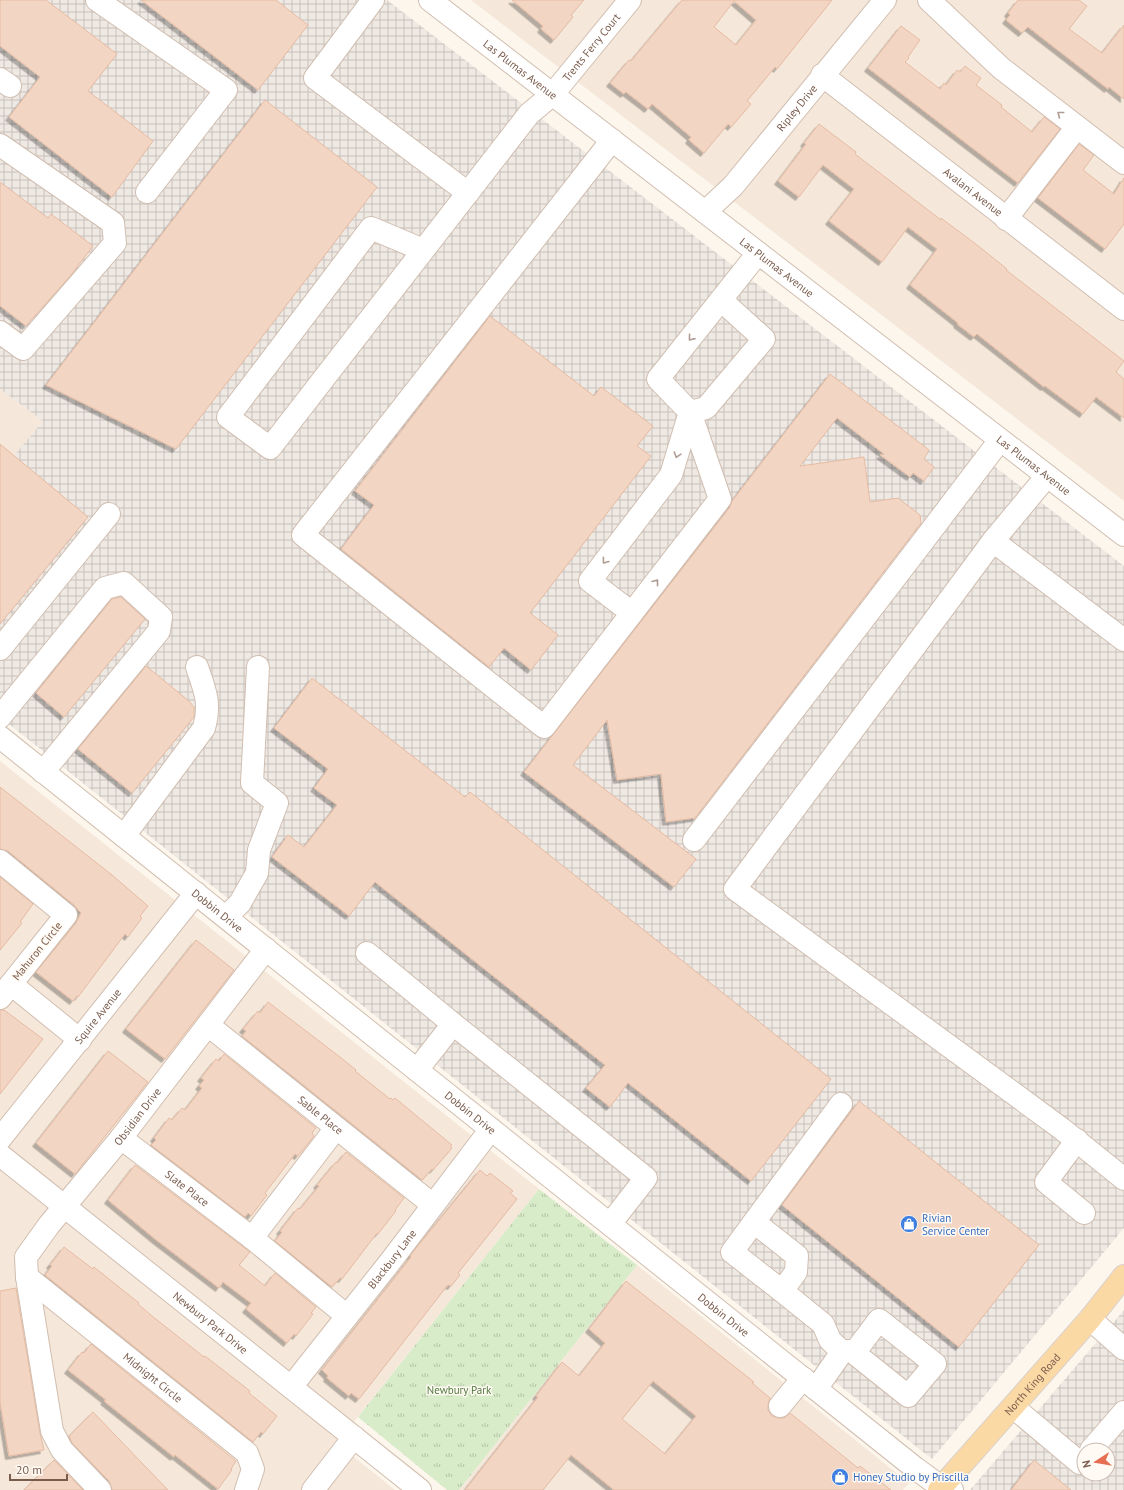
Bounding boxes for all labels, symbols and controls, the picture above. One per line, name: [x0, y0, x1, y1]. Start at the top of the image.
street label: Trents Ferry Court: [559, 10, 623, 84]
street label: Las Plumas Avenue: [480, 37, 560, 103]
street label: Ripley Drive: [774, 81, 820, 134]
one-way arrow: [1057, 111, 1064, 118]
street label: Avalani Avenue: [940, 165, 1006, 220]
street label: Las Plumas Avenue: [737, 234, 817, 301]
one-way arrow: [688, 333, 695, 340]
street label: Las Plumas Avenue: [994, 432, 1074, 498]
one-way arrow: [673, 451, 682, 458]
one-way arrow: [602, 557, 609, 564]
one-way arrow: [651, 579, 658, 586]
street label: Dobbin Drive: [189, 886, 246, 935]
street label: Mahuron Circle: [9, 919, 65, 983]
street label: Squire Avenue: [71, 985, 124, 1047]
street label: Obsidian Drive: [111, 1085, 164, 1148]
street label: Dobbin Drive: [442, 1088, 499, 1138]
street label: Sable Place: [295, 1093, 346, 1138]
street label: Slate Place: [162, 1167, 212, 1210]
place label: Rivian Service Center: [922, 1211, 989, 1238]
shop icon: Rivian Service Center: [899, 1214, 919, 1234]
street label: Blackbury Lane: [365, 1226, 420, 1291]
street label: Newbury Park Drive: [170, 1289, 251, 1357]
street label: Dobbin Drive: [695, 1290, 752, 1340]
street label: Midnight Circle: [120, 1350, 186, 1406]
street label: North King Road: [1001, 1350, 1063, 1418]
park label: Newbury Park: [427, 1383, 492, 1397]
north arrow: [1076, 1442, 1116, 1482]
scale bar: [10, 1456, 67, 1482]
text: N: [1079, 1459, 1094, 1469]
text: 20 m: [16, 1462, 42, 1477]
shop icon: Honey Studio by Priscilla: [830, 1467, 850, 1487]
place label: Honey Studio by Priscilla: [853, 1470, 969, 1484]

